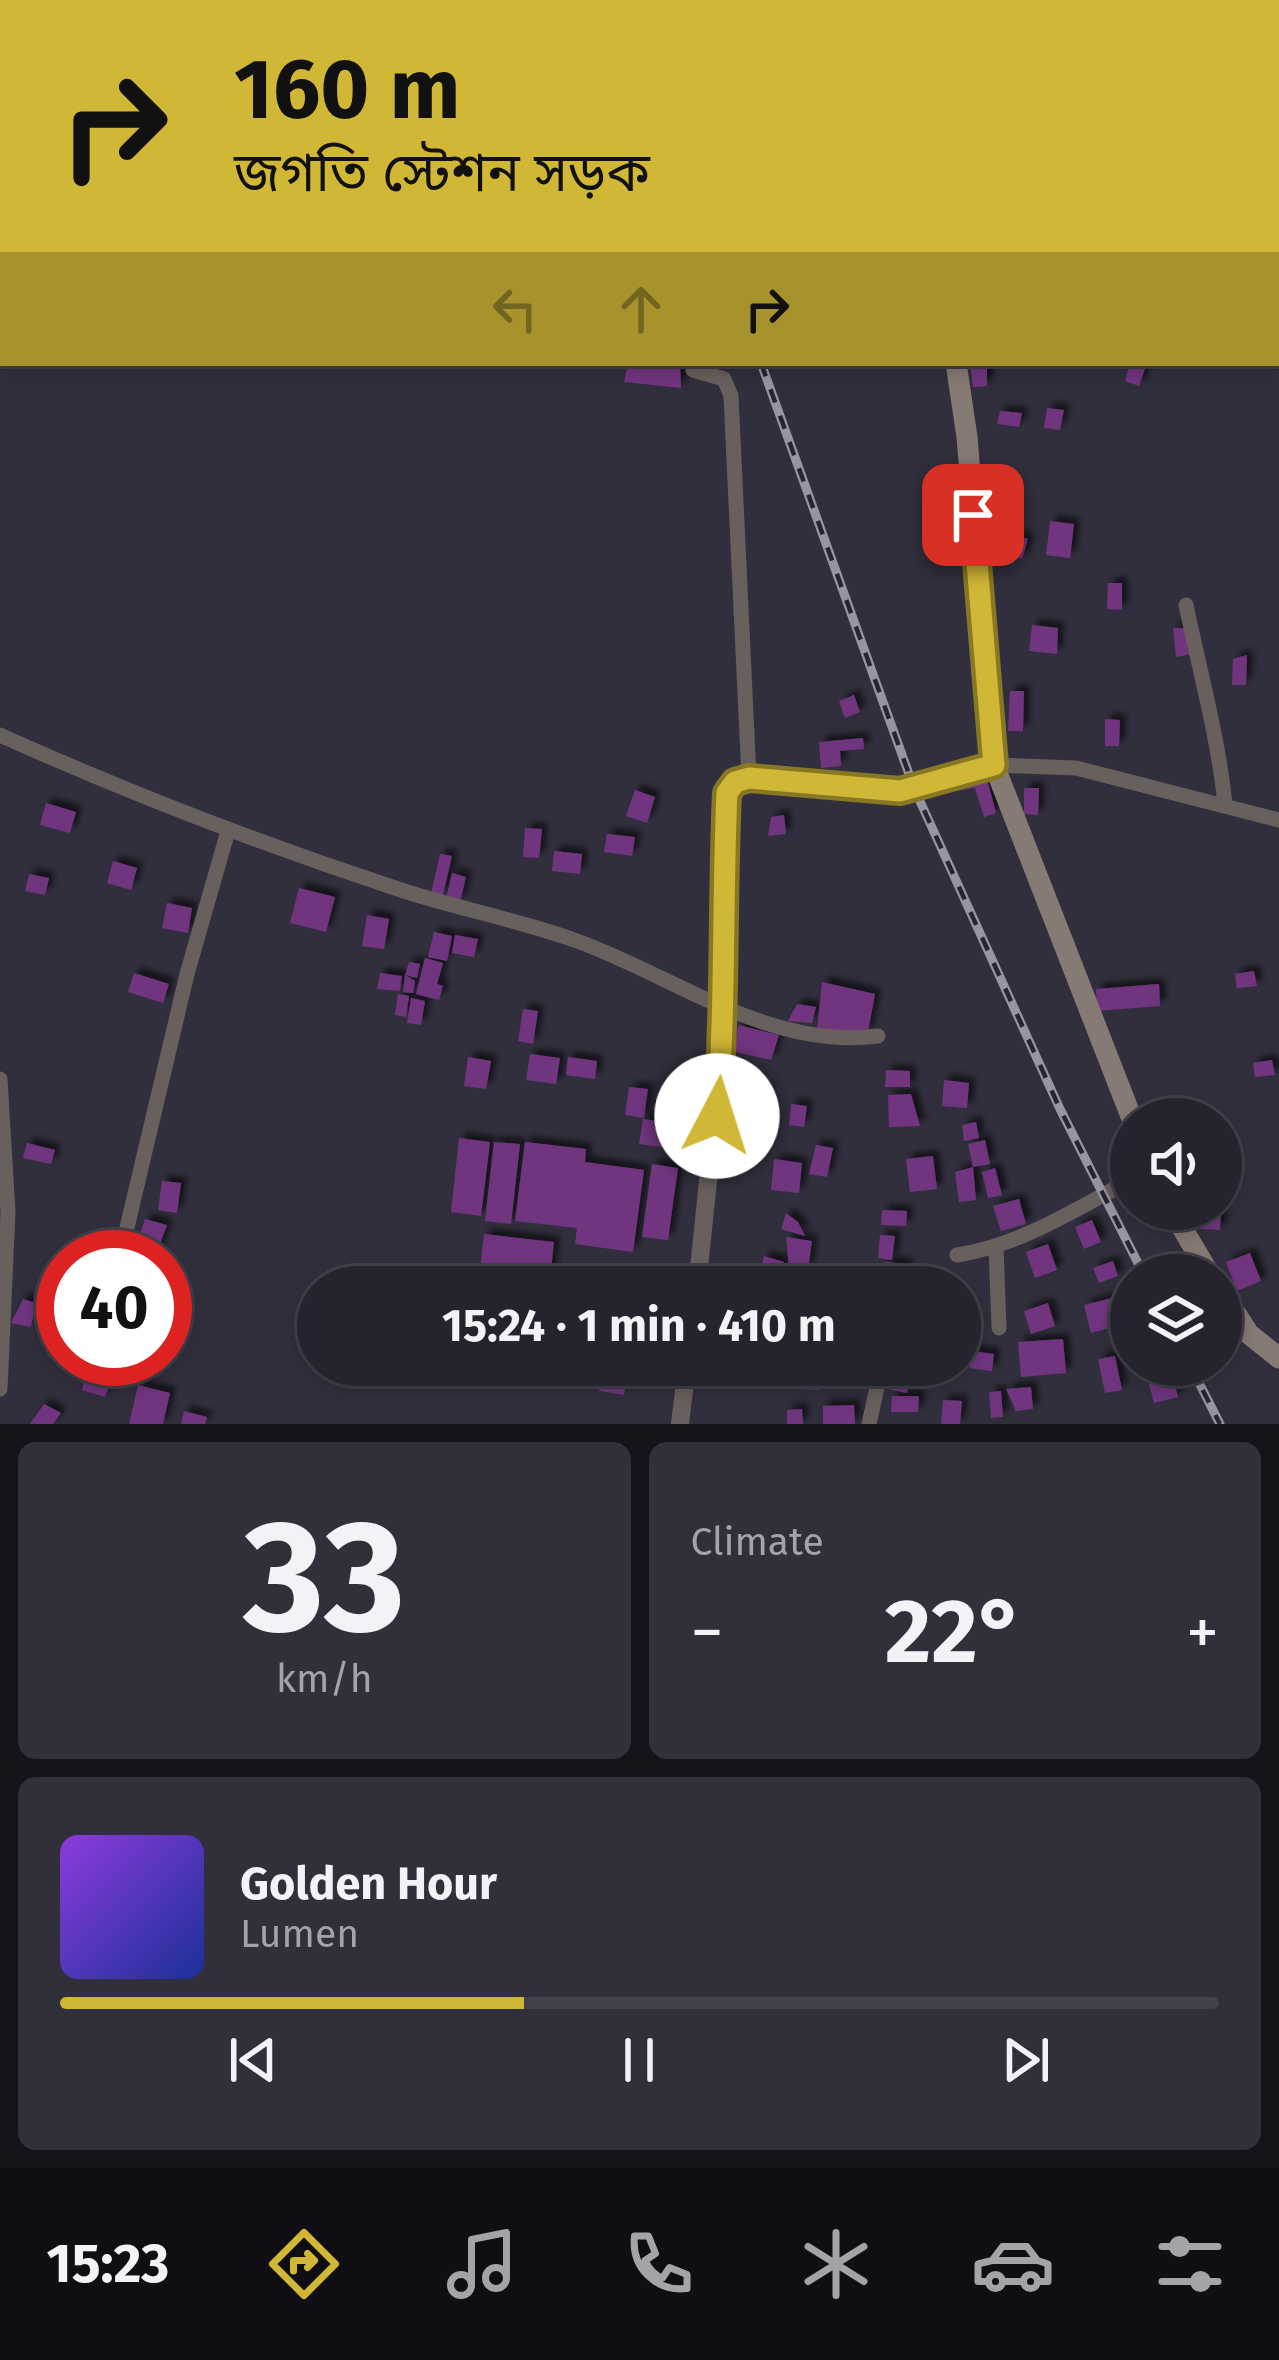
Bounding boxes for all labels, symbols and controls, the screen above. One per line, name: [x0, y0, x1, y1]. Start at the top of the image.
text: 160 m: [234, 39, 460, 140]
icon: right: [36, 48, 192, 204]
text: জগতি স্টেশন সড়ক: [234, 141, 650, 205]
icon: left: [482, 276, 548, 342]
icon: ahead: [608, 276, 674, 342]
icon: right: [734, 276, 800, 342]
pin: [922, 464, 1024, 566]
icon: arrive: [940, 482, 1006, 548]
position arrow: [654, 1053, 780, 1179]
map controls: [1110, 1098, 1242, 1386]
button: sound: [1110, 1098, 1242, 1230]
speed limit sign: 40: [36, 1230, 192, 1386]
button: layers: [1110, 1254, 1242, 1386]
text: 15:24 · 1 min · 410 m: [442, 1299, 836, 1353]
text: 33: [243, 1484, 405, 1671]
text: Climate: [691, 1519, 824, 1565]
text: 22°: [885, 1578, 1025, 1686]
text: −: [691, 1593, 724, 1672]
text: +: [1186, 1593, 1219, 1672]
text: km/h: [276, 1656, 373, 1702]
text: Golden Hour: [240, 1857, 497, 1911]
text: Lumen: [240, 1911, 359, 1957]
icon: previous: [220, 2027, 286, 2093]
icon: pause: [606, 2027, 672, 2093]
icon: next: [993, 2027, 1059, 2093]
icon: directions: [262, 2222, 346, 2306]
icon: music: [440, 2222, 524, 2306]
icon: phone: [617, 2222, 701, 2306]
icon: climate: [794, 2222, 878, 2306]
icon: car: [971, 2222, 1055, 2306]
icon: filters: [1148, 2222, 1232, 2306]
text: 15:23: [47, 2232, 169, 2296]

